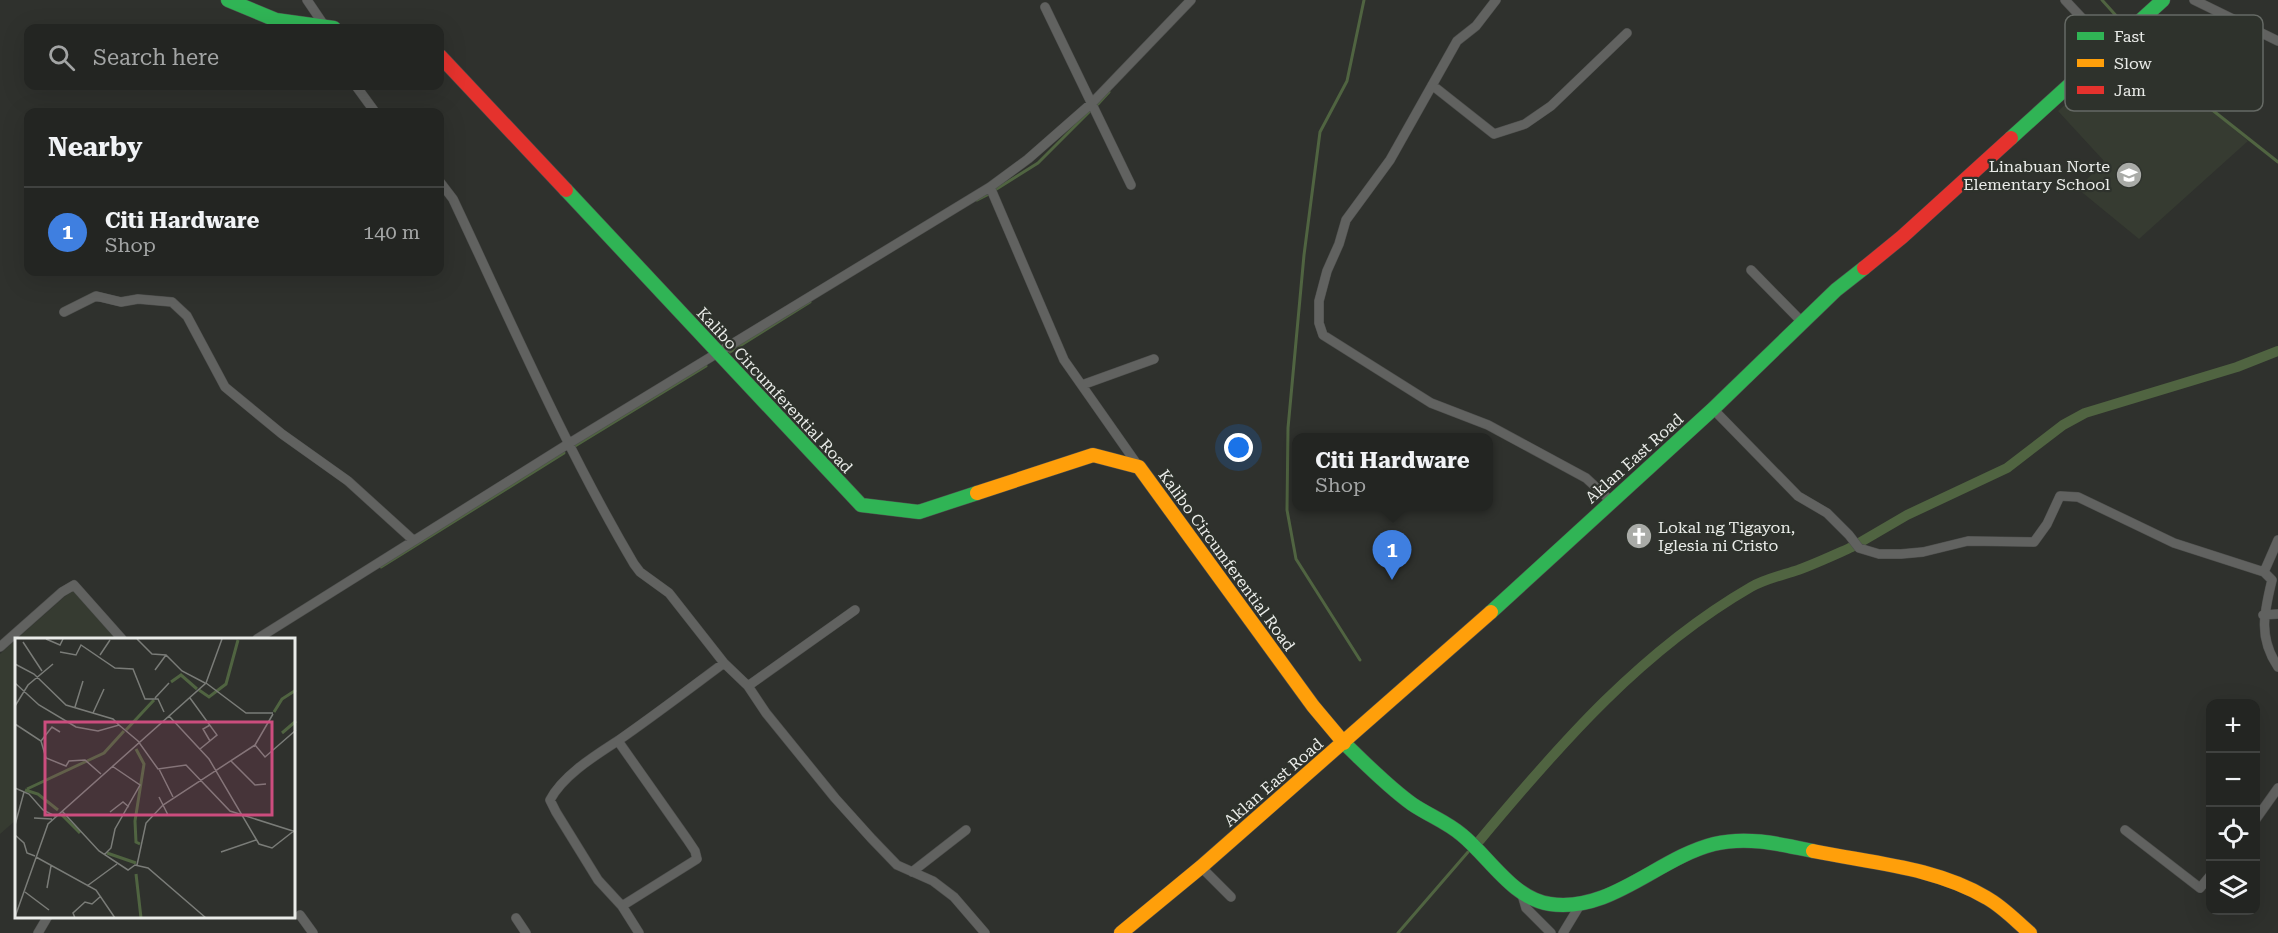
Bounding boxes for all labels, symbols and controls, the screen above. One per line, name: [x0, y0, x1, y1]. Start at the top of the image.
legend: [2065, 15, 2263, 111]
search box: [24, 24, 444, 90]
text: Fast: [2114, 27, 2145, 46]
icon: search: [45, 41, 78, 74]
text: Search here: [93, 45, 219, 70]
text: Slow: [2114, 54, 2152, 73]
text: Jam: [2114, 81, 2146, 100]
text: Nearby: [48, 132, 142, 162]
place label: Linabuan Norte Elementary School: [1963, 157, 2110, 194]
school or university icon: Linabuan Norte Elementary School: [2114, 160, 2144, 190]
text: Citi Hardware: [105, 208, 259, 233]
text: 1: [62, 220, 73, 244]
text: 140 m: [363, 220, 420, 244]
text: Shop: [105, 233, 156, 257]
street label: Kalibo Circumferential Road: [693, 304, 856, 477]
street label: Aklan East Road: [1581, 409, 1687, 507]
your location: [1224, 433, 1253, 462]
popup: [1292, 433, 1493, 511]
text: Citi Hardware: [1315, 448, 1470, 473]
street label: Kalibo Circumferential Road: [1154, 466, 1299, 655]
text: Shop: [1315, 473, 1366, 497]
place label: Lokal ng Tigayon, Iglesia ni Cristo: [1658, 518, 1795, 555]
church icon: Lokal ng Tigayon, Iglesia ni Cristo: [1624, 521, 1654, 551]
pin: 1: [1372, 530, 1412, 580]
inset map: [15, 638, 296, 918]
map controls: [2206, 699, 2260, 915]
button: +: [2206, 699, 2260, 753]
street label: Aklan East Road: [1220, 734, 1327, 831]
button: −: [2206, 753, 2260, 807]
button: locate: [2206, 807, 2260, 861]
button: layers: [2206, 861, 2260, 915]

